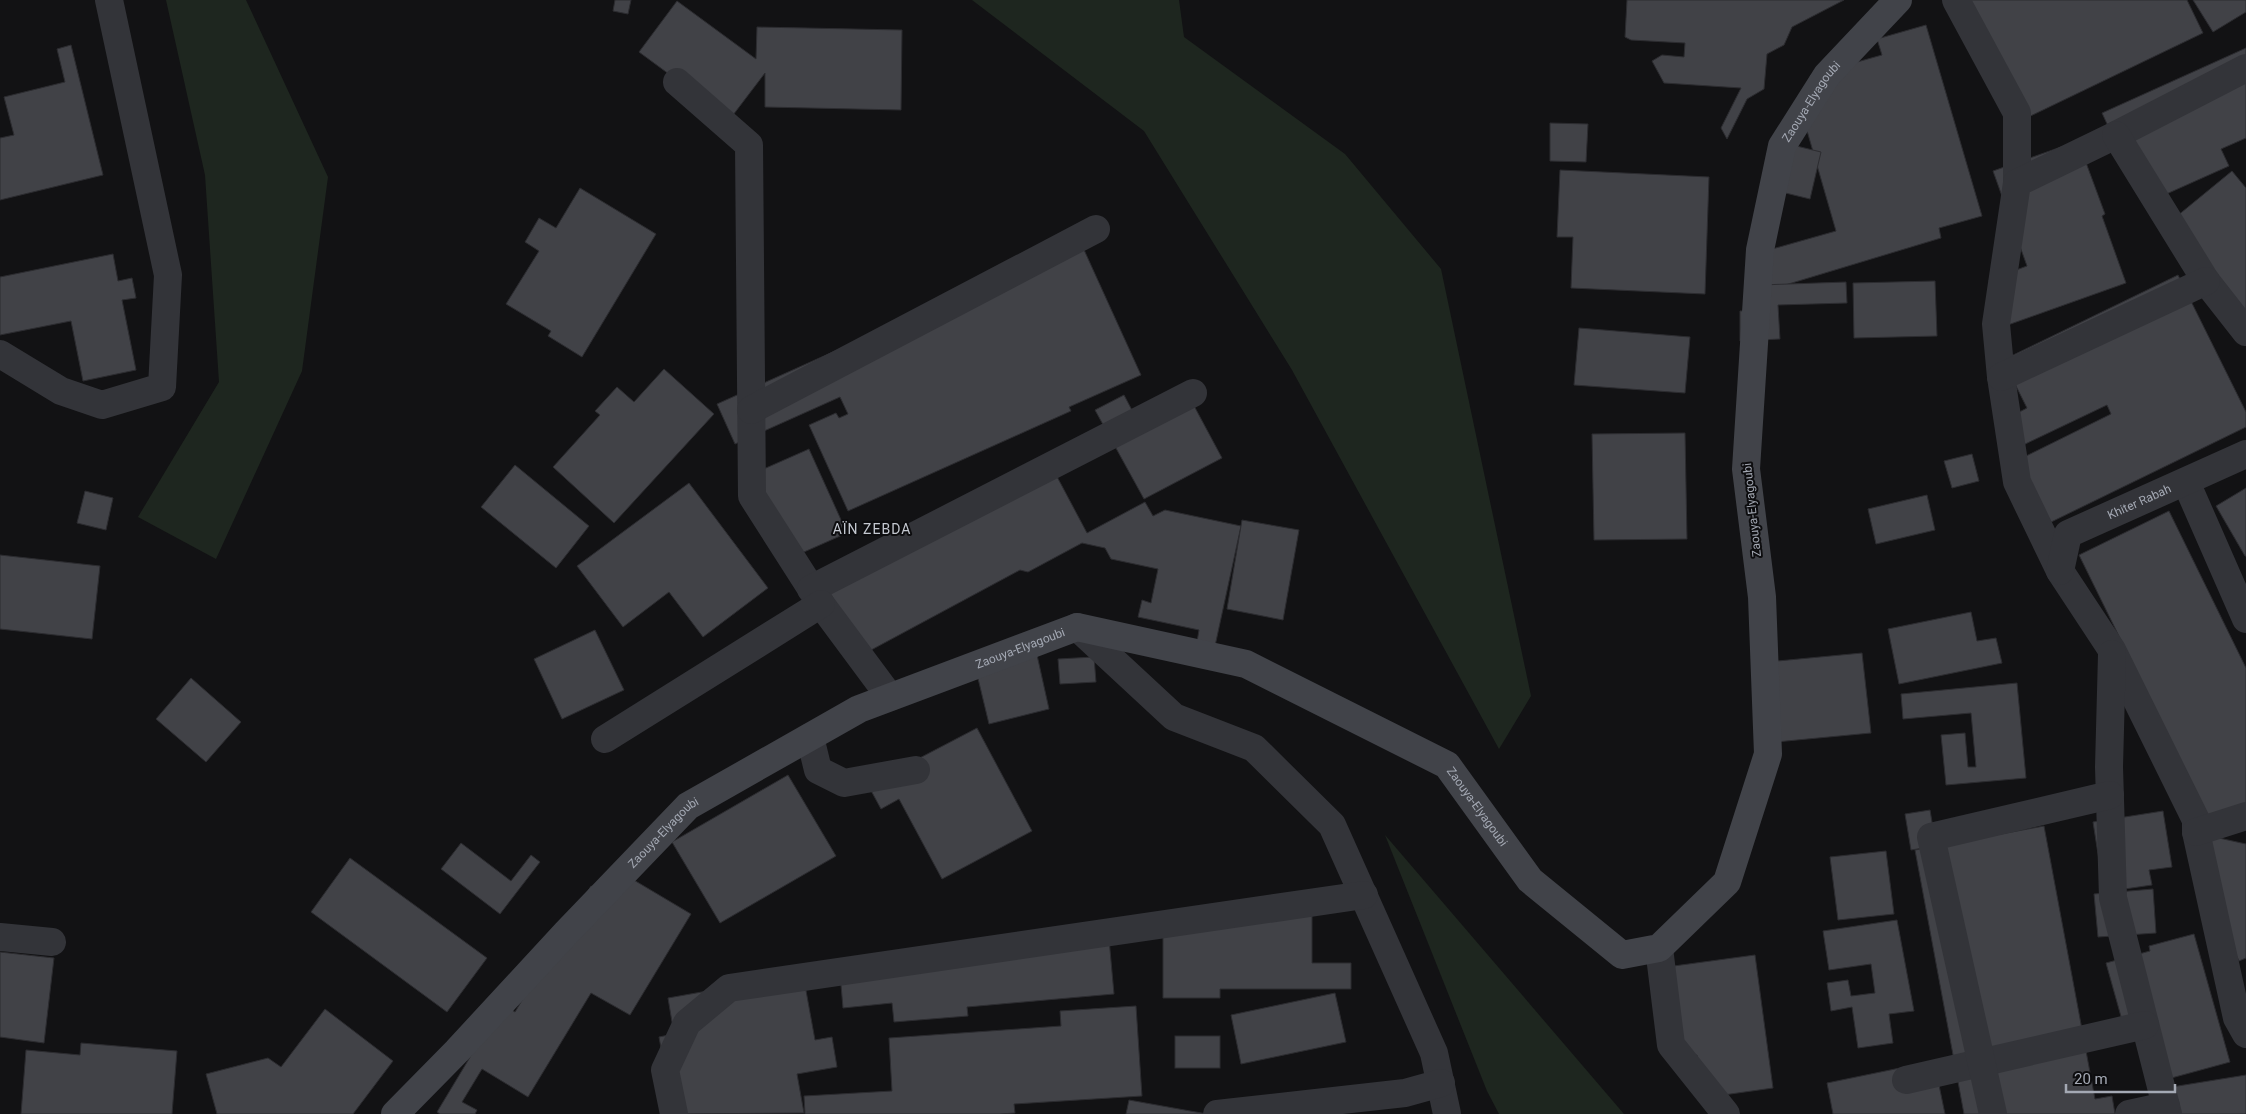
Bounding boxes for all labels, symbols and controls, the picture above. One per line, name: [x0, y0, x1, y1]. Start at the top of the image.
street label: Zaouya-Elyagoubi: [1779, 58, 1843, 145]
street label: Zaouya-Elyagoubi: [1740, 462, 1764, 558]
street label: Khiter Rabah: [2105, 482, 2173, 522]
district label: AÏN ZEBDA: [833, 521, 911, 537]
street label: Zaouya-Elyagoubi: [974, 625, 1067, 672]
street label: Zaouya-Elyagoubi: [1444, 764, 1510, 849]
street label: Zaouya-Elyagoubi: [625, 794, 701, 871]
scale bar: [2066, 1062, 2175, 1094]
text: 20 m: [2074, 1070, 2108, 1088]

